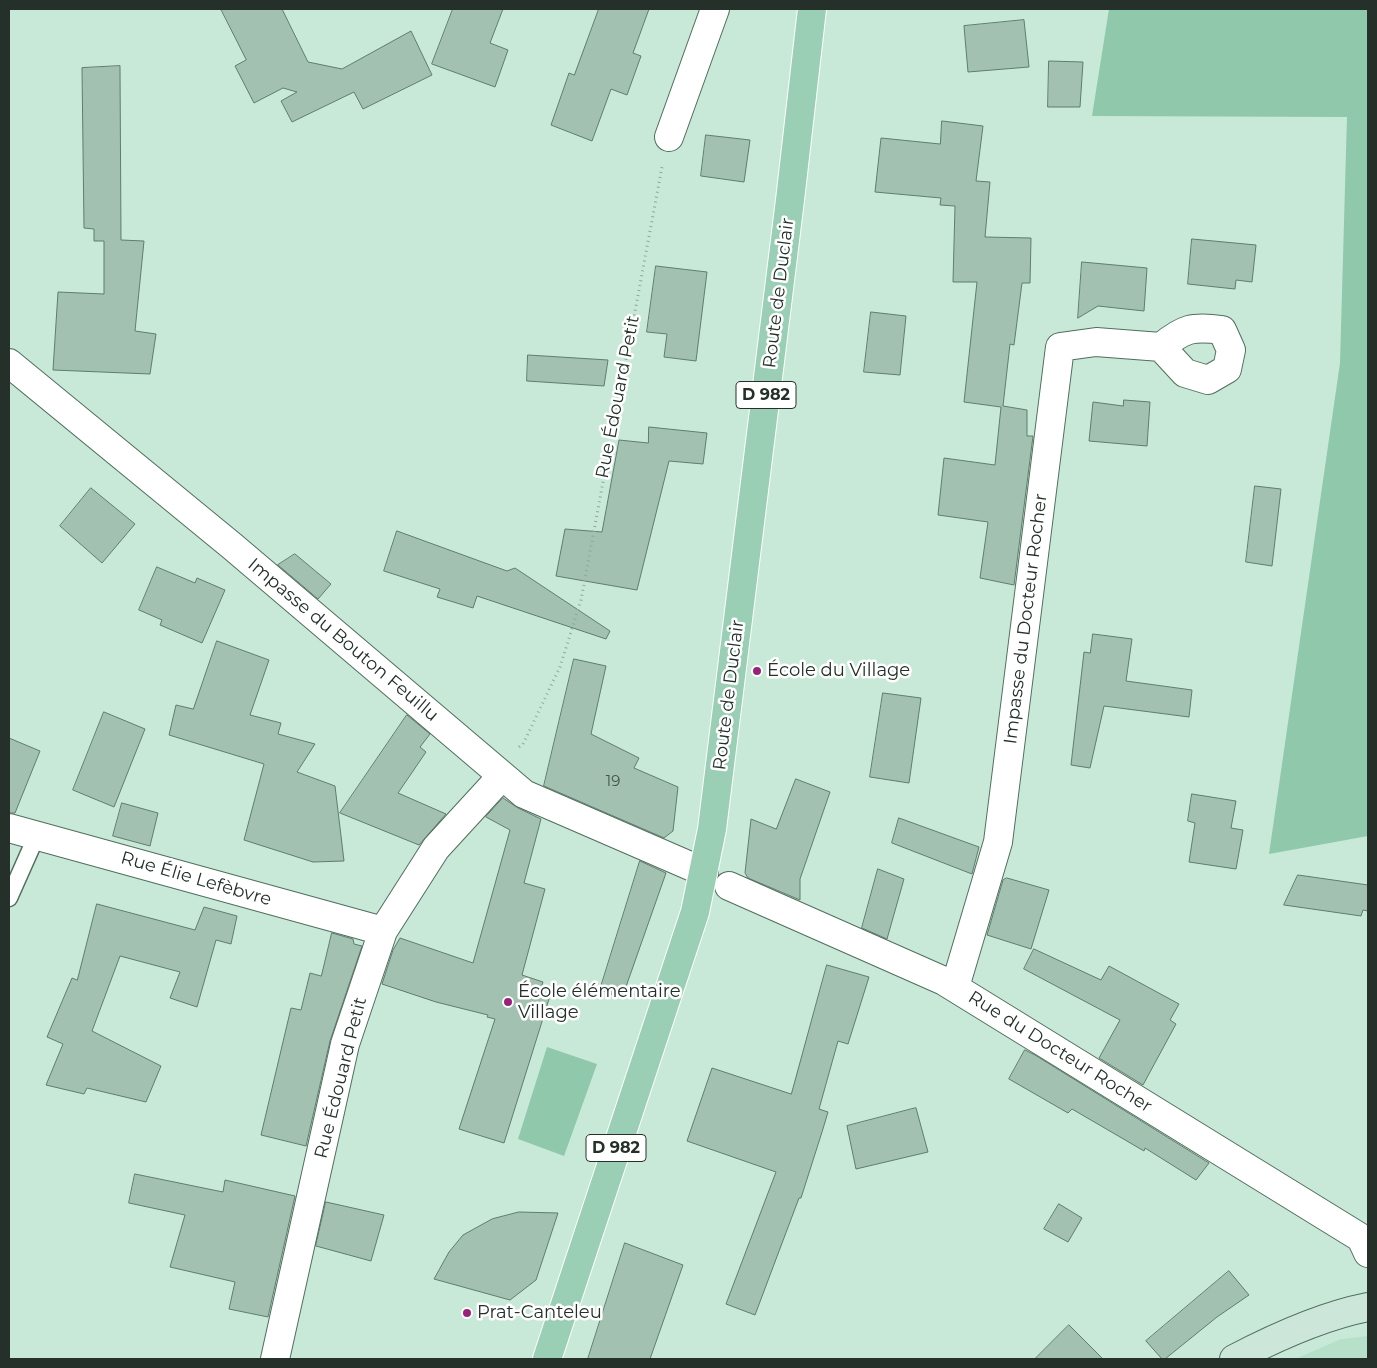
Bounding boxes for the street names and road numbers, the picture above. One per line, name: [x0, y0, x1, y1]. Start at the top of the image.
street label: Route de Duclair: [759, 217, 799, 369]
street label: Rue Édouard Petit: [592, 314, 644, 480]
road number: D 982: [736, 382, 796, 408]
street label: Impasse du Docteur Rocher: [1000, 492, 1052, 746]
street label: Impasse du Bouton Feuillu: [243, 554, 443, 726]
street label: Route de Duclair: [709, 619, 749, 771]
street label: Rue Élie Lefèbvre: [118, 847, 274, 911]
street label: Rue du Docteur Rocher: [964, 987, 1156, 1117]
street label: Rue Édouard Petit: [310, 995, 372, 1161]
road number: D 982: [586, 1134, 646, 1162]

